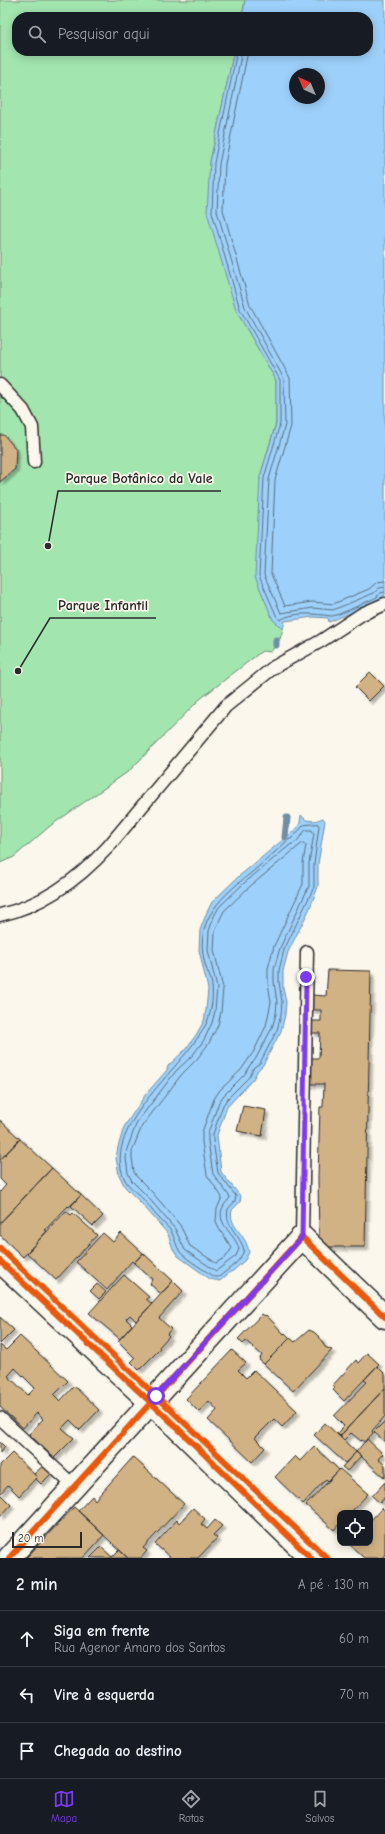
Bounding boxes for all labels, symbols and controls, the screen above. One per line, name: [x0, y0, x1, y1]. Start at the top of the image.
search box: [12, 12, 373, 56]
icon: search: [26, 23, 48, 45]
text: Pesquisar aqui: [58, 25, 150, 43]
north arrow: [289, 68, 325, 104]
callout: Parque Botânico da Vale: [58, 465, 221, 491]
text: Parque Botânico da Vale: [65, 470, 213, 487]
callout: Parque Infantil: [50, 592, 156, 618]
text: Parque Infantil: [58, 597, 148, 614]
route end: [297, 968, 315, 986]
route start: [147, 1387, 165, 1405]
map controls: [337, 1510, 373, 1546]
button: locate: [337, 1510, 373, 1546]
scale bar: [12, 1530, 82, 1549]
text: 20 m: [18, 1532, 43, 1545]
text: 2 min: [16, 1575, 57, 1594]
text: A pé · 130 m: [298, 1577, 369, 1592]
text: Siga em frente: [54, 1622, 150, 1640]
icon: ahead: [16, 1628, 38, 1650]
text: 60 m: [339, 1631, 369, 1646]
text: Rua Agenor Amaro dos Santos: [54, 1640, 225, 1655]
icon: left: [16, 1684, 38, 1706]
text: Vire à esquerda: [54, 1686, 155, 1704]
text: 70 m: [340, 1687, 369, 1702]
icon: arrive: [16, 1740, 38, 1762]
text: Chegada ao destino: [54, 1742, 182, 1760]
tab: Mapa: [51, 1788, 77, 1825]
tab: Rotas: [179, 1788, 204, 1825]
tab: Salvos: [305, 1788, 334, 1825]

